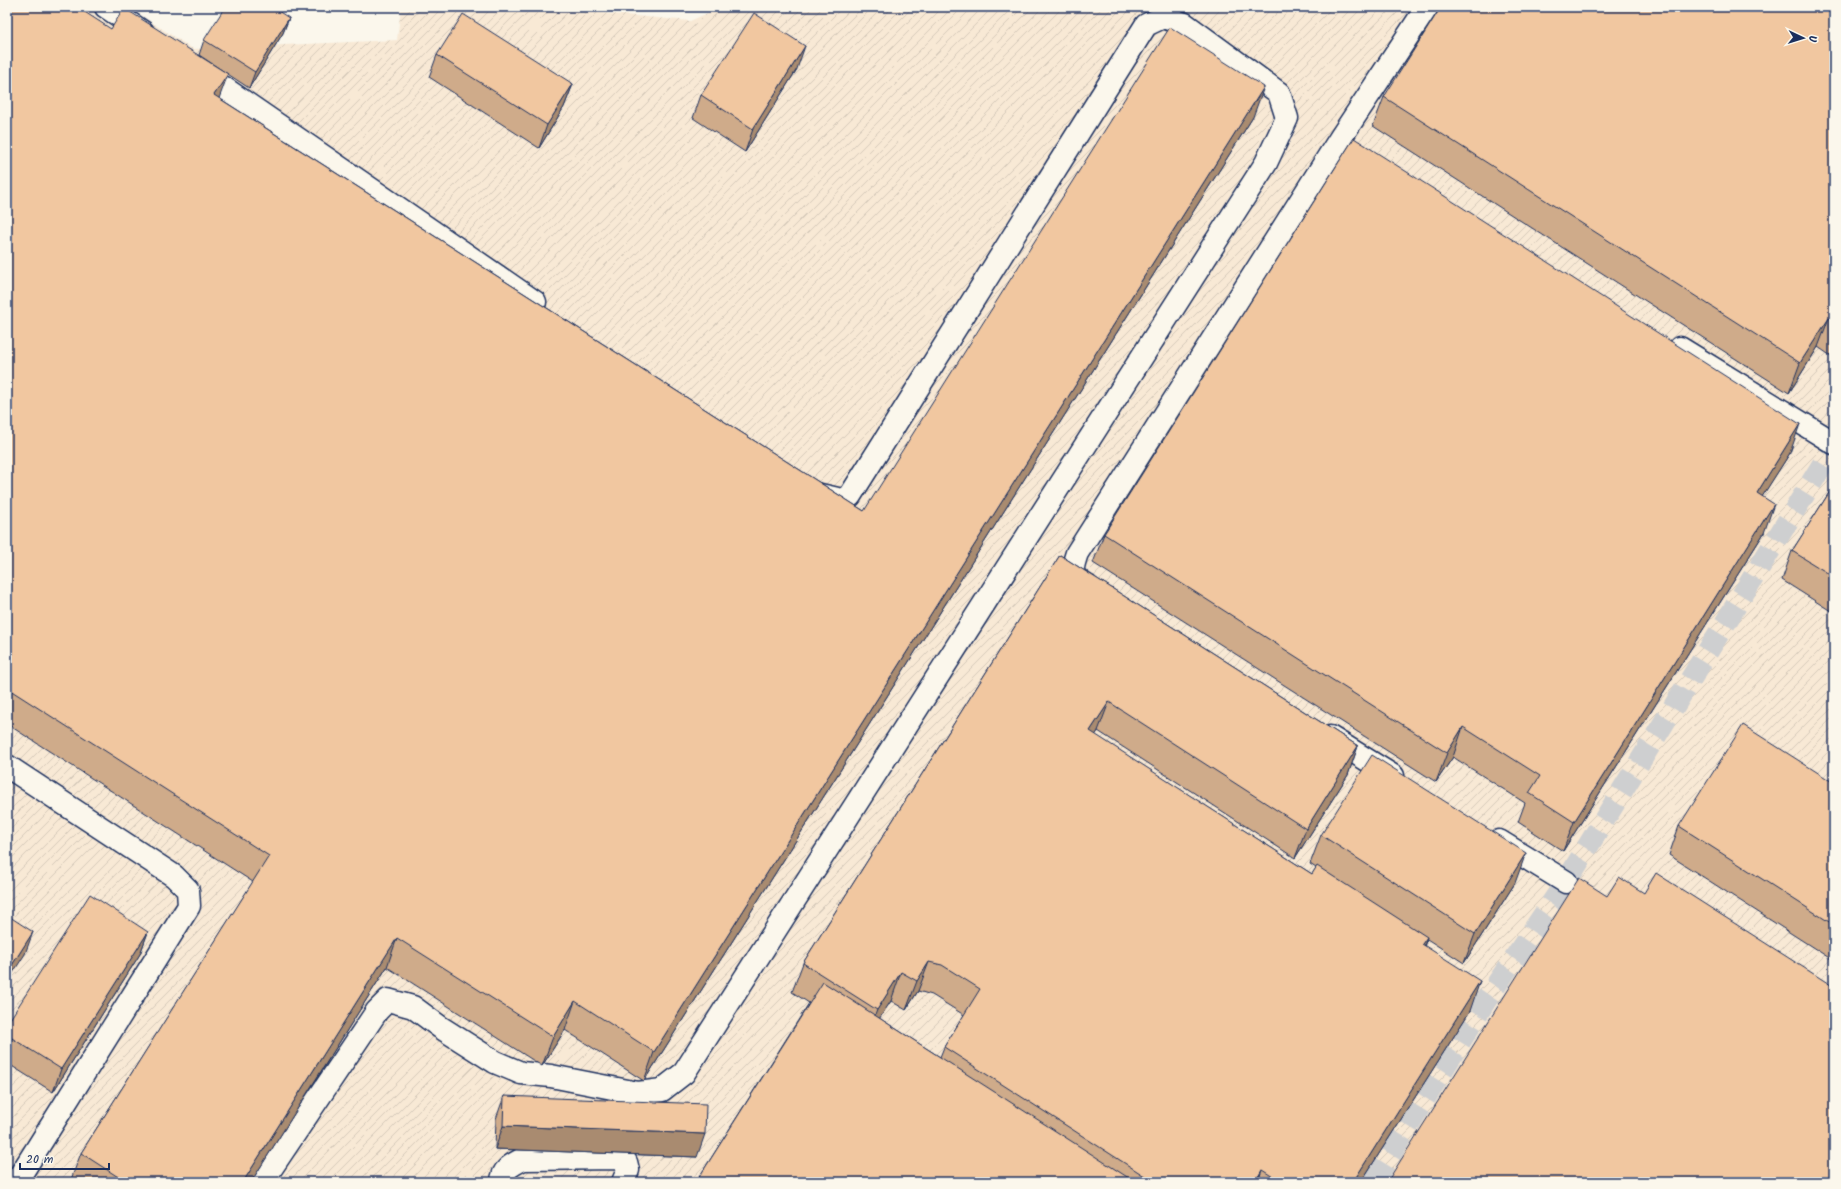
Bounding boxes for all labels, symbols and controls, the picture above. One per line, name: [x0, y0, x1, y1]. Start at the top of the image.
north arrow: [1783, 18, 1823, 58]
text: U: [1803, 35, 1821, 43]
scale bar: [20, 1145, 109, 1171]
text: 20 m: [26, 1150, 54, 1169]

